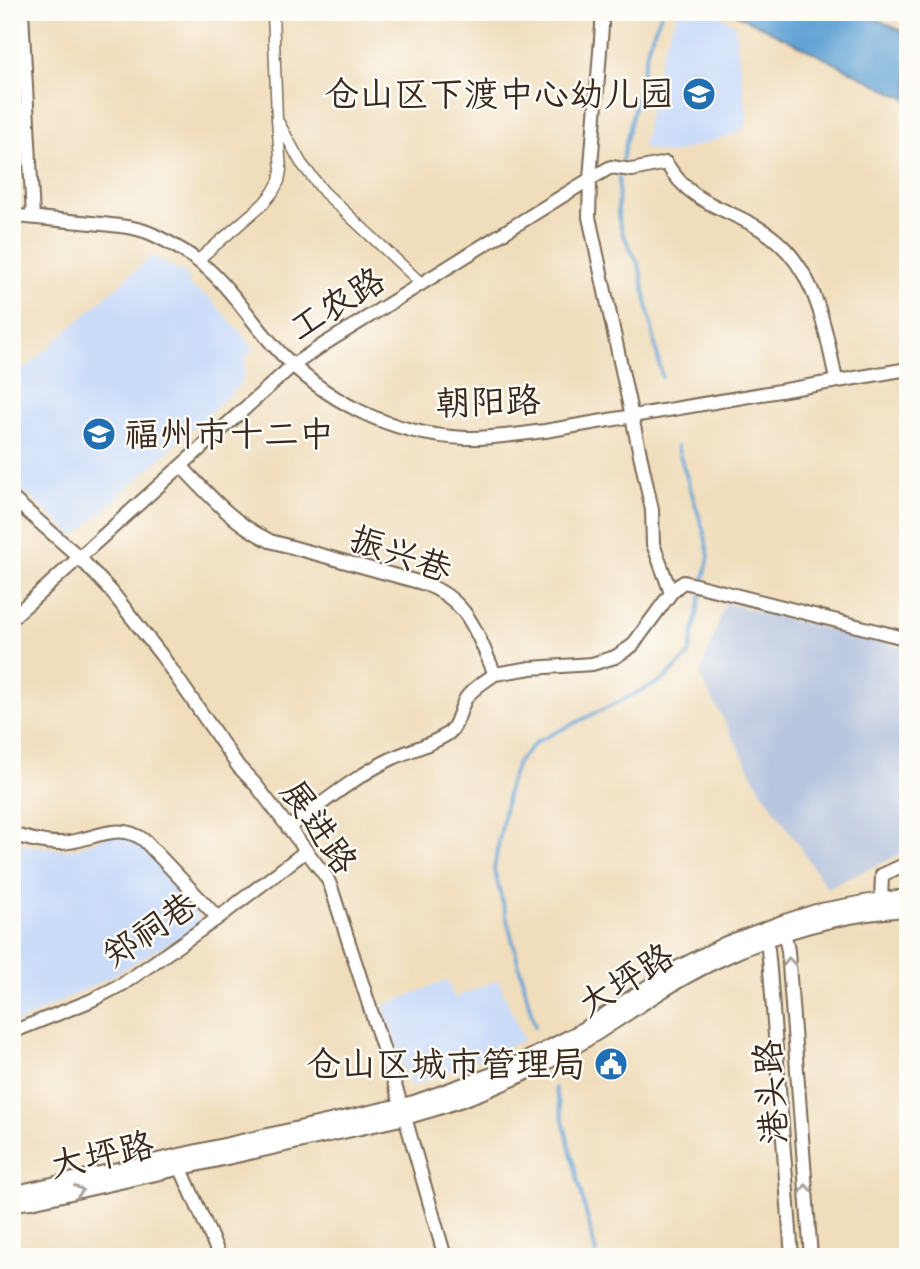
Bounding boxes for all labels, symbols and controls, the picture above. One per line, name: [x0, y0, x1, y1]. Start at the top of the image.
place label: 仓山区下渡中心幼儿园: [324, 72, 674, 117]
school or university icon: 仓山区下渡中心幼儿园: [680, 75, 718, 113]
street label: 工农路: [281, 257, 393, 351]
street label: 朝阳路: [435, 378, 541, 426]
place label: 福州市十二中: [124, 412, 334, 457]
school or university icon: 福州市十二中: [80, 415, 118, 453]
street label: 振兴巷: [344, 516, 458, 592]
street label: 展进路: [270, 771, 368, 883]
street label: 郑祠巷: [94, 882, 206, 978]
street label: 大坪路: [570, 933, 682, 1027]
one-way arrow: [782, 956, 797, 967]
street label: 港头路: [745, 1038, 797, 1146]
place label: 仓山区城市管理局: [306, 1042, 586, 1087]
public building icon: 仓山区城市管理局: [592, 1045, 630, 1083]
street label: 大坪路: [46, 1122, 158, 1188]
one-way arrow: [799, 1183, 814, 1194]
one-way arrow: [73, 1184, 85, 1199]

